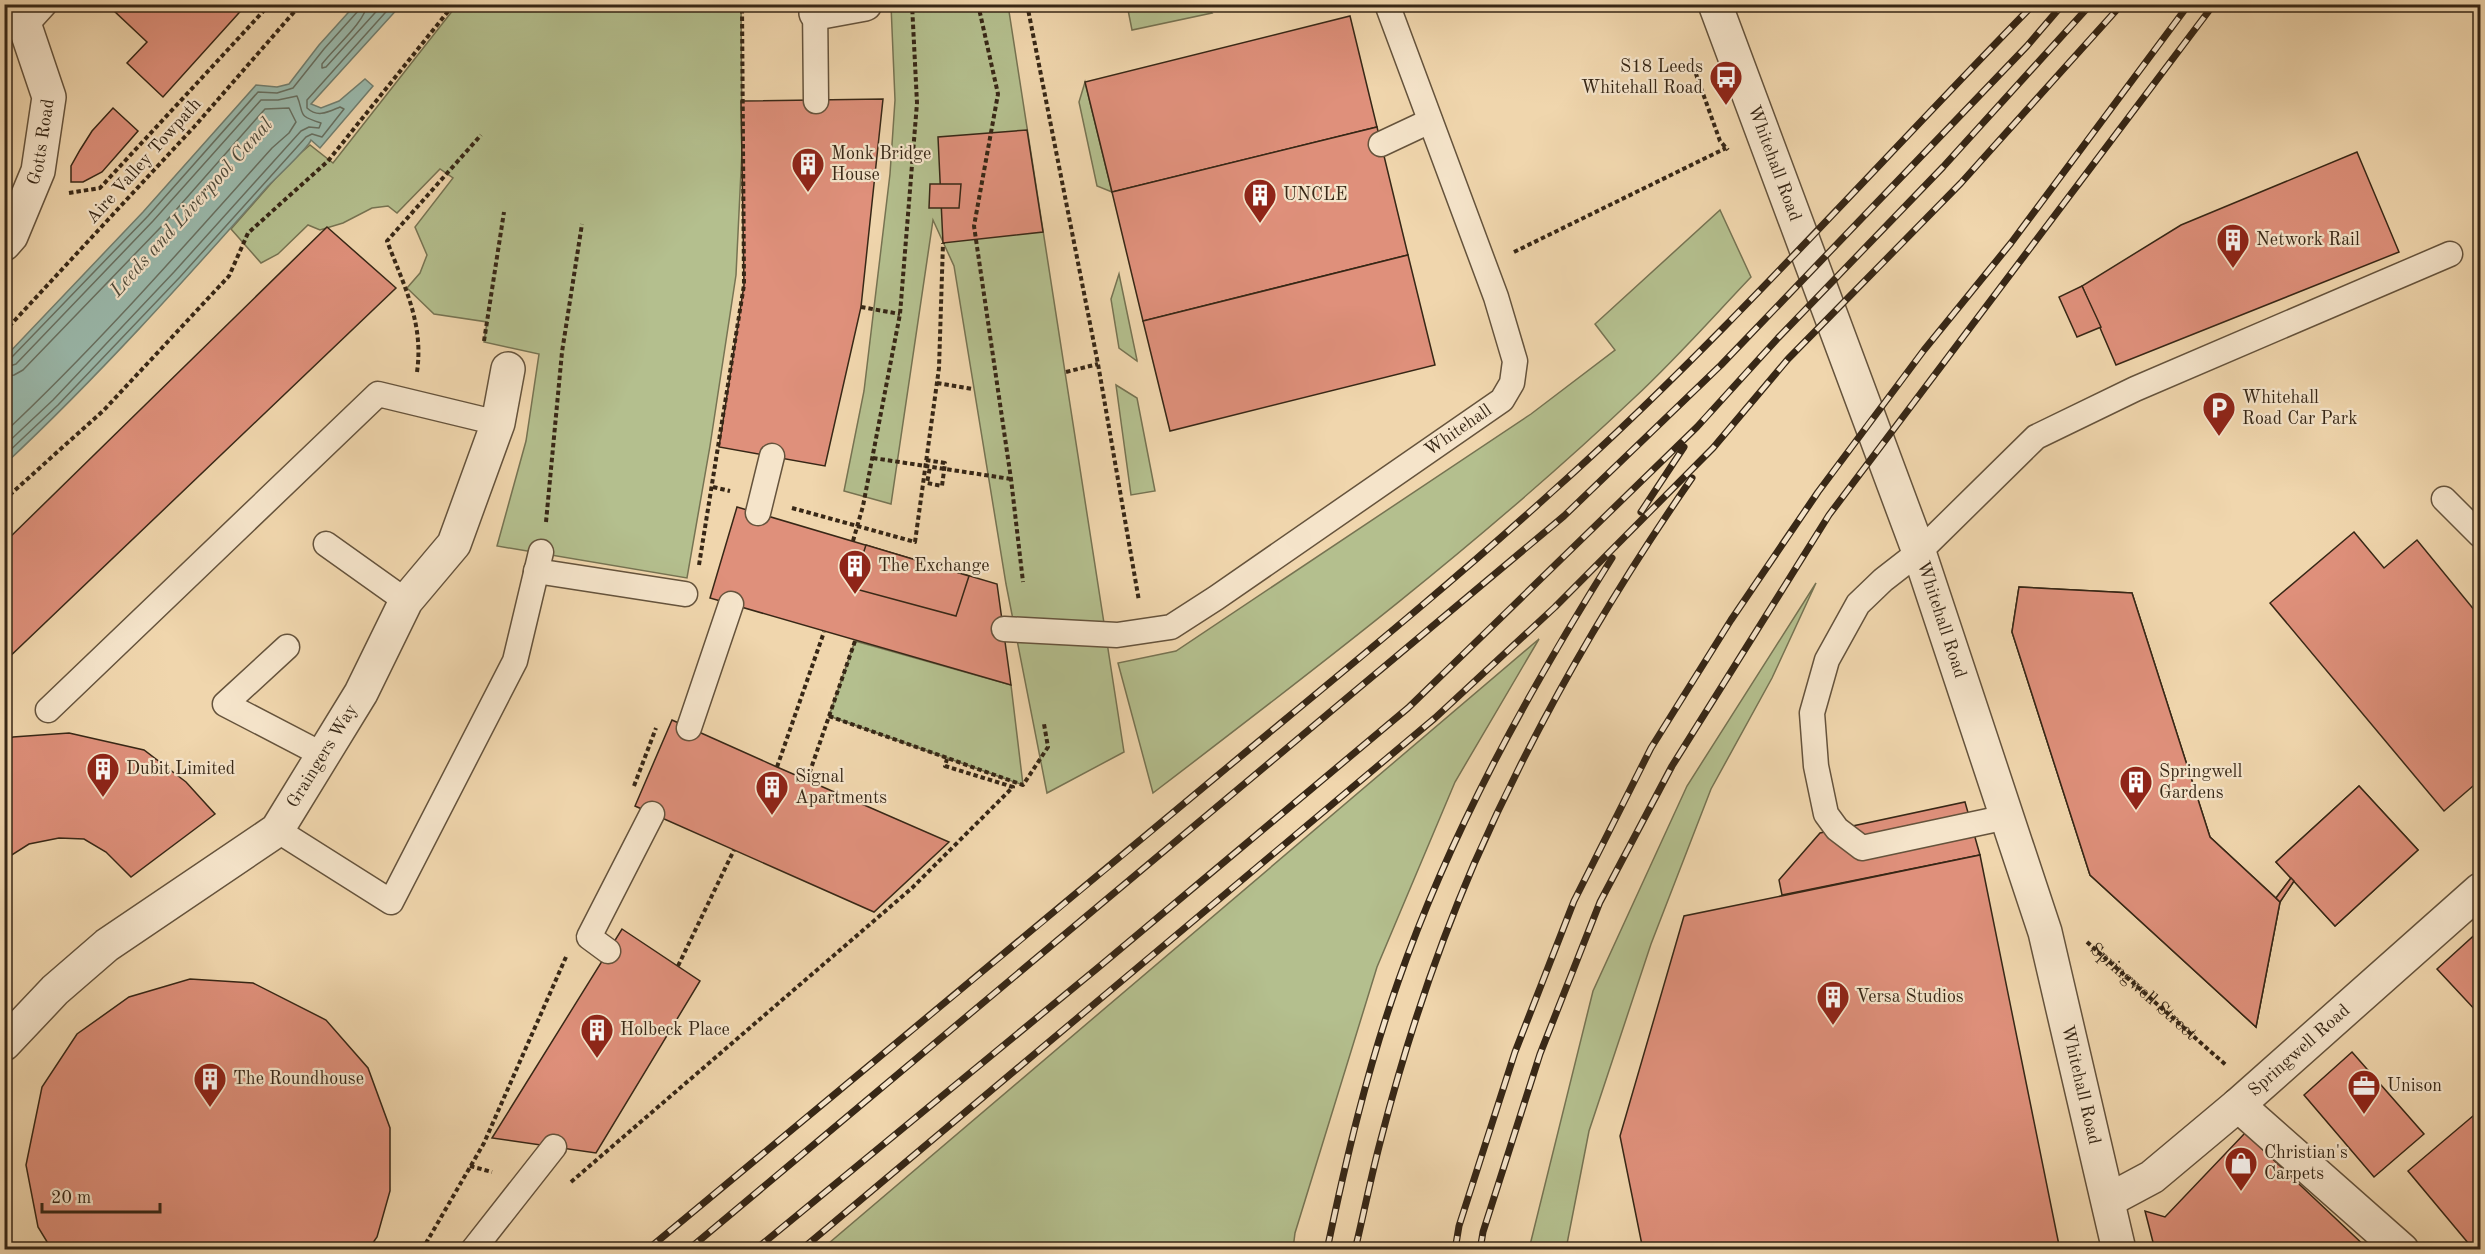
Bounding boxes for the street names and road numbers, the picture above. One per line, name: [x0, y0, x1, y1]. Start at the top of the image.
street label: Aire Valley Towpath: [83, 95, 205, 227]
street label: Gotts Road: [24, 98, 58, 188]
street label: Whitehall Road: [1745, 103, 1804, 224]
street label: Whitehall: [1422, 401, 1495, 460]
street label: Whitehall Road: [1914, 559, 1969, 680]
street label: Graingers Way: [284, 701, 361, 811]
street label: Springwell Street: [2086, 940, 2200, 1044]
street label: Springwell Road: [2245, 1001, 2353, 1100]
street label: Whitehall Road: [2058, 1023, 2103, 1146]

